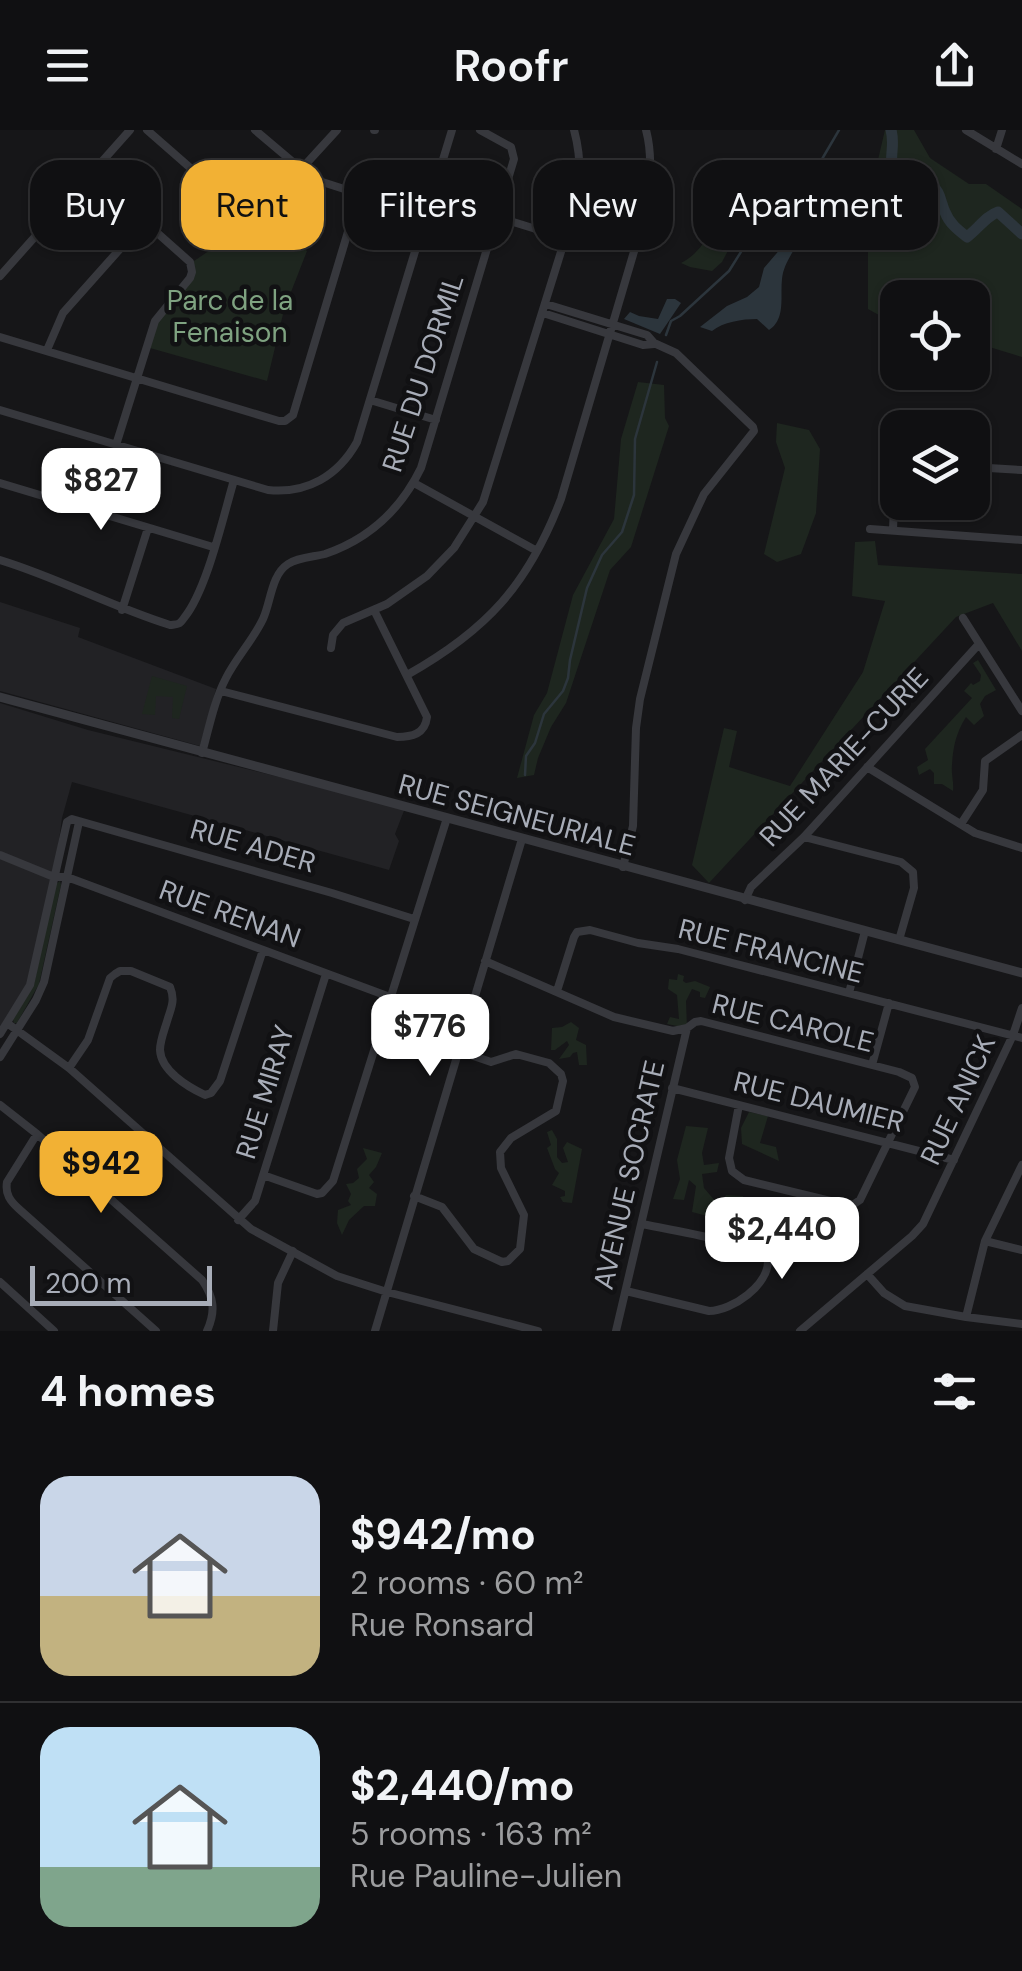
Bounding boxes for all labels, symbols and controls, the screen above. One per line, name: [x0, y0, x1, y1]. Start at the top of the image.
text: Roofr: [453, 36, 569, 95]
icon: menu: [40, 38, 95, 93]
icon: share: [927, 38, 982, 93]
chip: Buy: [30, 160, 161, 250]
chip: Rent: [181, 160, 324, 250]
chip: Filters: [344, 160, 513, 250]
chip: New: [533, 160, 673, 250]
chip: Apartment: [693, 160, 938, 250]
street label: RUE DU DORMIL: [374, 269, 472, 477]
map controls: [880, 280, 990, 520]
button: locate: [880, 280, 990, 390]
park label: Parc de la Fenaison: [167, 282, 293, 351]
button: layers: [880, 410, 990, 520]
pin: $827: [42, 448, 160, 533]
text: $827: [64, 459, 138, 501]
street label: RUE MARIE-CURIE: [751, 660, 937, 854]
street label: RUE SEIGNEURIALE: [394, 766, 640, 864]
street label: RUE ADER: [186, 810, 320, 882]
street label: RUE RENAN: [154, 871, 306, 957]
street label: RUE FRANCINE: [675, 910, 867, 992]
street label: RUE CAROLE: [708, 985, 878, 1061]
pin: $776: [371, 994, 489, 1079]
text: $776: [393, 1005, 467, 1047]
street label: RUE MIRAY: [227, 1021, 303, 1163]
street label: RUE ANICK: [912, 1029, 1004, 1171]
street label: AVENUE SOCRATE: [585, 1057, 673, 1293]
street label: RUE DAUMIER: [730, 1063, 908, 1141]
pin: $942: [42, 1131, 160, 1216]
text: $942: [62, 1142, 140, 1184]
pin: $2,440: [701, 1197, 863, 1282]
text: $2,440: [727, 1208, 837, 1250]
scale bar: [30, 1261, 212, 1306]
text: 200 m: [45, 1265, 132, 1302]
text: 4 homes: [40, 1364, 216, 1419]
icon: filters: [927, 1364, 982, 1419]
text: $942/mo: [350, 1507, 536, 1562]
icon: home: [120, 1516, 240, 1636]
text: 2 rooms · 60 m²: [350, 1562, 584, 1604]
text: Rue Ronsard: [350, 1604, 534, 1646]
text: $2,440/mo: [350, 1758, 575, 1813]
icon: home: [120, 1767, 240, 1887]
text: 5 rooms · 163 m²: [350, 1813, 592, 1855]
text: Rue Pauline-Julien: [350, 1855, 622, 1897]

